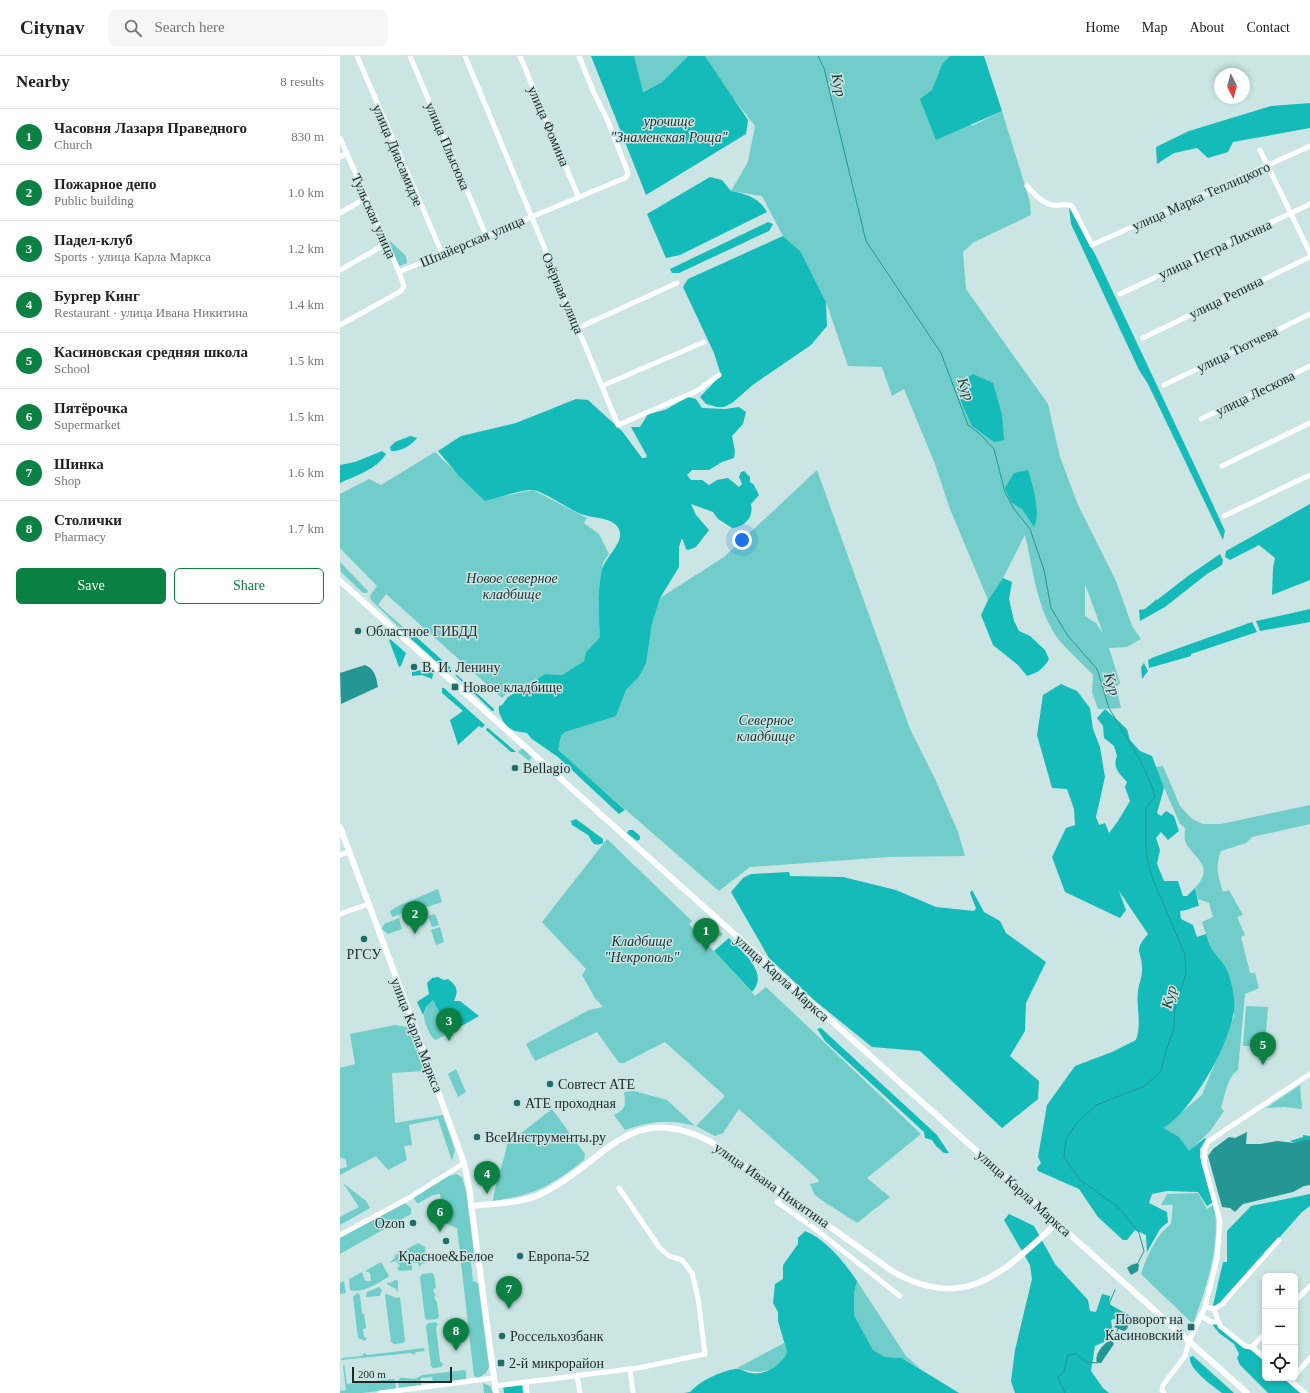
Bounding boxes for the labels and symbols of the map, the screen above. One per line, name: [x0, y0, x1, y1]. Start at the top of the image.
north arrow: [1214, 68, 1250, 104]
water label: Кур: [828, 71, 850, 99]
street label: улица Фомина: [525, 84, 573, 169]
street label: улица Плысюка: [422, 100, 473, 193]
street label: улица Диасамидзе: [369, 102, 426, 208]
park label: урочище "Знаменская Роща": [610, 114, 728, 145]
street label: улица Марка Теплицкого: [1130, 159, 1272, 234]
street label: Тульская улица: [348, 172, 399, 262]
street label: Шпайерская улица: [418, 212, 527, 270]
street label: улица Петра Лихина: [1156, 216, 1275, 282]
street label: Озёрная улица: [539, 250, 587, 337]
street label: улица Репина: [1187, 273, 1266, 322]
street label: улица Тютчева: [1194, 323, 1281, 376]
street label: улица Лескова: [1213, 368, 1298, 419]
water label: Кур: [954, 374, 978, 403]
your location: [732, 530, 752, 550]
park label: Новое северное кладбище: [465, 571, 558, 602]
place label: Областное ГИБДД: [366, 624, 478, 639]
marker: Областное ГИБДД: [353, 626, 363, 636]
place label: В. И. Ленину: [422, 660, 501, 675]
marker: В. И. Ленину: [409, 662, 419, 672]
water label: Кур: [1100, 670, 1123, 698]
place label: Новое кладбище: [463, 680, 562, 695]
marker: Новое кладбище: [450, 682, 460, 692]
park label: Северное кладбище: [737, 713, 795, 744]
place label: Bellagio: [523, 761, 570, 776]
marker: Bellagio: [510, 763, 520, 773]
pin: 2: [402, 901, 428, 934]
pin: 1: [693, 918, 719, 951]
street label: улица Карла Маркса: [731, 932, 832, 1025]
marker: РГСУ: [359, 934, 369, 944]
park label: Кладбище "Некрополь": [605, 934, 679, 965]
place label: РГСУ: [347, 947, 381, 962]
street label: улица Карла Маркса: [388, 976, 446, 1095]
water label: Кур: [1158, 983, 1180, 1011]
pin: 3: [436, 1008, 462, 1041]
pin: 5: [1250, 1032, 1276, 1065]
place label: Совтест АТЕ: [558, 1077, 635, 1092]
marker: Совтест АТЕ: [545, 1079, 555, 1089]
place label: АТЕ проходная: [525, 1096, 617, 1111]
marker: АТЕ проходная: [512, 1098, 522, 1108]
place label: ВсеИнструменты.ру: [485, 1130, 606, 1145]
marker: ВсеИнструменты.ру: [472, 1132, 482, 1142]
street label: улица Ивана Никитина: [711, 1140, 833, 1231]
street label: улица Карла Маркса: [973, 1147, 1074, 1240]
pin: 4: [474, 1161, 500, 1194]
pin: 6: [427, 1199, 453, 1232]
place label: Ozon: [375, 1216, 405, 1231]
marker: Ozon: [408, 1218, 418, 1228]
marker: Красное&Белое: [441, 1236, 451, 1246]
place label: Красное&Белое: [398, 1249, 494, 1264]
place label: Европа-52: [528, 1249, 590, 1264]
marker: Европа-52: [515, 1251, 525, 1261]
pin: 7: [496, 1276, 522, 1309]
place label: Поворот на Касиновский: [1105, 1312, 1184, 1343]
pin: 8: [443, 1318, 469, 1351]
marker: Поворот на Касиновский: [1186, 1322, 1196, 1332]
place label: Россельхозбанк: [510, 1329, 604, 1344]
marker: Россельхозбанк: [497, 1331, 507, 1341]
place label: 2-й микрорайон: [509, 1356, 605, 1371]
marker: 2-й микрорайон: [496, 1358, 506, 1368]
scale bar: [352, 1365, 452, 1384]

